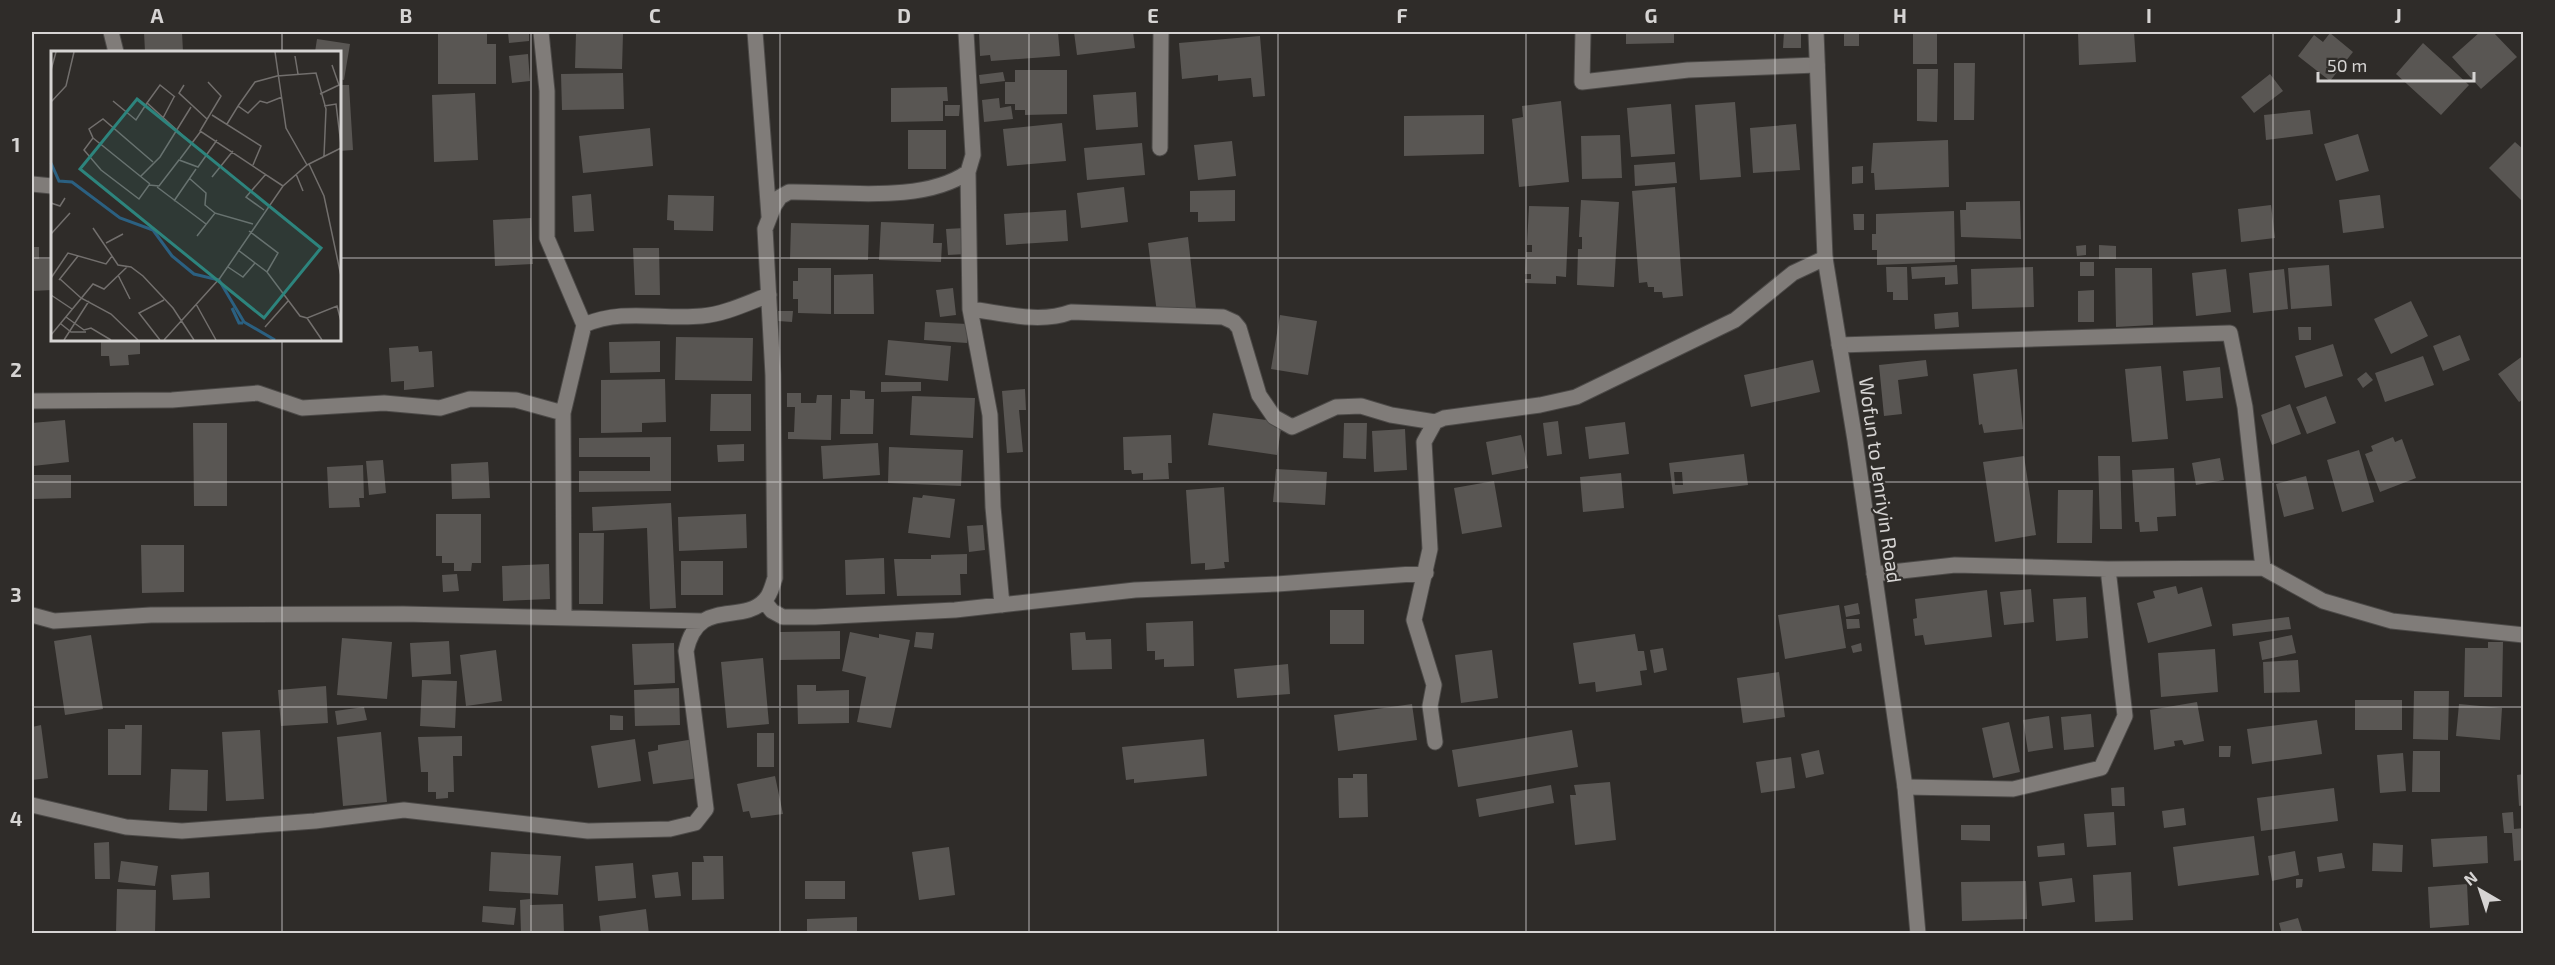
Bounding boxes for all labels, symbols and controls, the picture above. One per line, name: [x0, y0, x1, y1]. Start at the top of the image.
text: A: [150, 3, 164, 27]
text: B: [400, 3, 412, 27]
text: C: [649, 3, 661, 27]
text: D: [897, 3, 911, 27]
text: E: [1147, 3, 1159, 27]
text: F: [1396, 3, 1408, 27]
text: G: [1645, 3, 1657, 27]
text: H: [1893, 3, 1907, 27]
text: I: [2146, 3, 2152, 27]
text: J: [2394, 3, 2402, 27]
scale bar: [2318, 45, 2474, 83]
inset map: [51, 51, 340, 340]
text: 50 m: [2327, 54, 2367, 76]
text: 1: [12, 132, 20, 156]
text: 2: [10, 357, 22, 381]
street label: Wofun to Jenriyin Road: [1855, 376, 1907, 584]
text: 3: [10, 582, 22, 606]
text: 4: [10, 806, 23, 830]
north arrow: [2450, 860, 2510, 920]
text: N: [2460, 867, 2481, 889]

